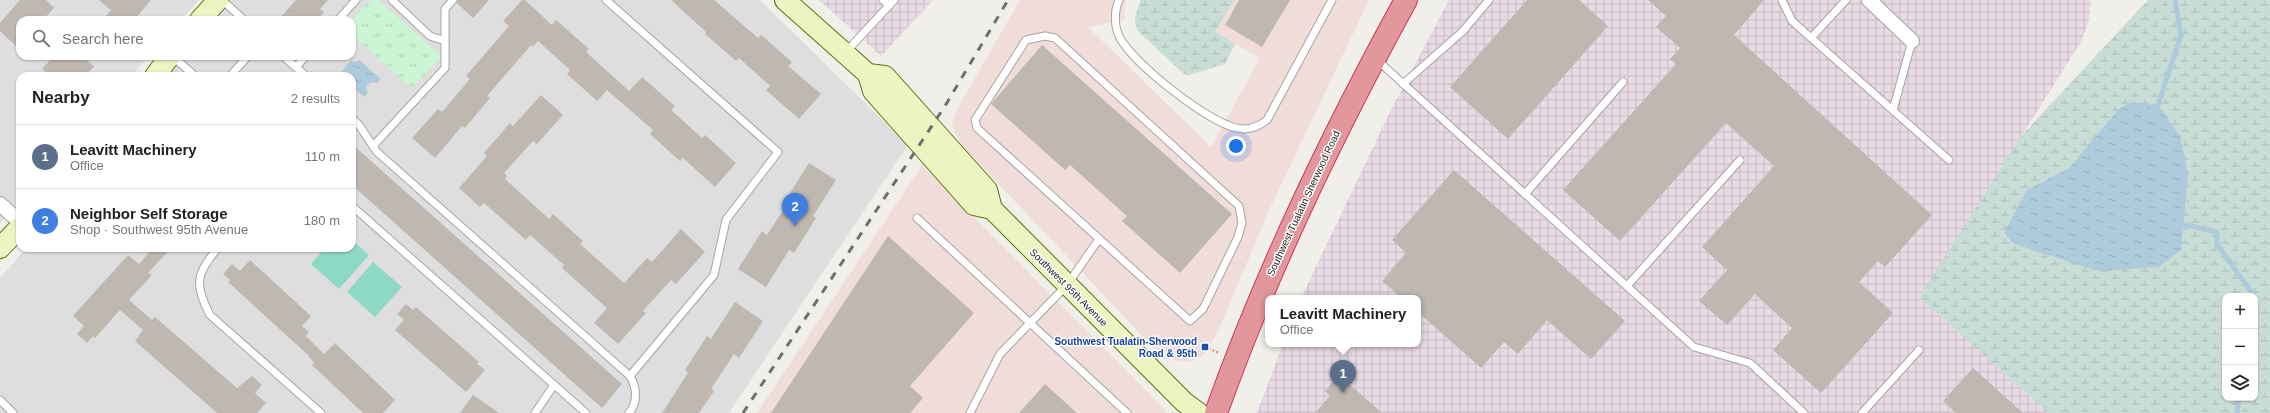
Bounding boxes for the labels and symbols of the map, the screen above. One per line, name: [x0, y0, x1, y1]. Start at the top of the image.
street label: Southwest Tualatin Sherwood Road: [1265, 129, 1342, 278]
your location: [1226, 136, 1246, 156]
pin: 2: [782, 193, 808, 226]
street label: Southwest 95th Avenue: [1028, 246, 1110, 329]
place label: Southwest Tualatin-Sherwood Road & 95th: [1054, 336, 1197, 359]
marker: Southwest Tualatin-Sherwood Road & 95th: [1200, 342, 1210, 352]
pin: 1: [1330, 360, 1356, 393]

